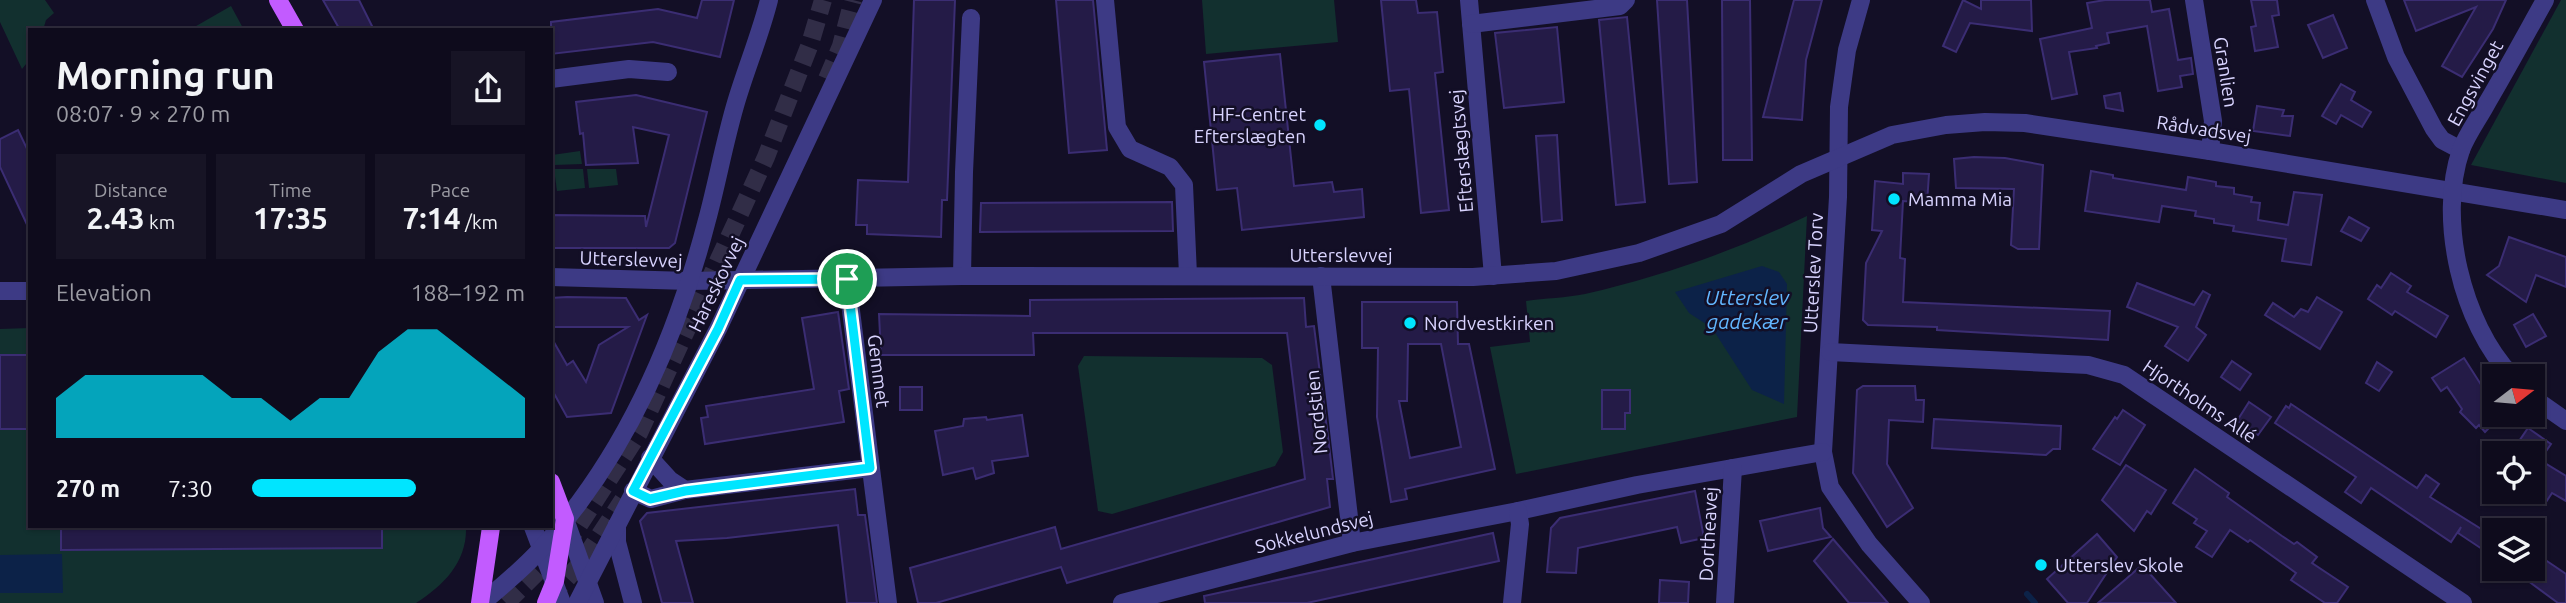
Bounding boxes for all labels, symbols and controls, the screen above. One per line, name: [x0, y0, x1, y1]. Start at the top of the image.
street label: Granlien: [2210, 35, 2242, 109]
street label: Engsvinget: [2443, 36, 2508, 130]
button: share: [451, 51, 525, 125]
text: Morning run: [56, 54, 275, 96]
street label: Efterslægtsvej: [1445, 89, 1477, 213]
text: 08:07 · 9 × 270 m: [56, 101, 230, 126]
place label: HF-Centret Efterslægten: [1194, 103, 1307, 147]
street label: Rådvadsvej: [2155, 111, 2253, 147]
marker: HF-Centret Efterslægten: [1312, 117, 1328, 133]
text: Distance: [94, 179, 168, 201]
text: Time: [269, 179, 312, 201]
text: Pace: [430, 179, 470, 201]
place label: Mamma Mia: [1908, 188, 2012, 210]
marker: Mamma Mia: [1886, 191, 1902, 207]
text: 2.43: [87, 201, 145, 235]
text: 17:35: [253, 201, 328, 235]
text: 7:14: [402, 201, 461, 235]
text: km: [145, 211, 175, 233]
text: /km: [461, 211, 498, 233]
street label: Utterslev Torv: [1799, 212, 1827, 334]
street label: Hareskovvej: [683, 233, 749, 335]
street label: Utterslevvej: [1289, 244, 1393, 266]
street label: Utterslevvej: [579, 246, 683, 272]
pin: [817, 249, 877, 309]
icon: arrive: [828, 260, 866, 298]
text: Elevation: [56, 280, 152, 305]
text: 188–192 m: [411, 280, 525, 305]
water label: Utterslev gadekær: [1705, 285, 1790, 333]
place label: Nordvestkirken: [1424, 312, 1554, 334]
marker: Nordvestkirken: [1402, 315, 1418, 331]
street label: Gemmet: [864, 333, 894, 410]
street label: Hjortholms Allé: [2139, 355, 2261, 447]
north arrow: [2482, 364, 2544, 427]
map controls: [2482, 364, 2545, 581]
street label: Nordstien: [1301, 369, 1331, 455]
button: locate: [2482, 441, 2545, 504]
text: 270 m: [56, 476, 120, 501]
text: 7:30: [168, 476, 213, 501]
street label: Dortheavej: [1695, 486, 1721, 582]
street label: Sokkelundsvej: [1253, 507, 1375, 557]
button: layers: [2482, 518, 2545, 581]
place label: Utterslev Skole: [2055, 554, 2184, 576]
marker: Utterslev Skole: [2033, 557, 2049, 573]

